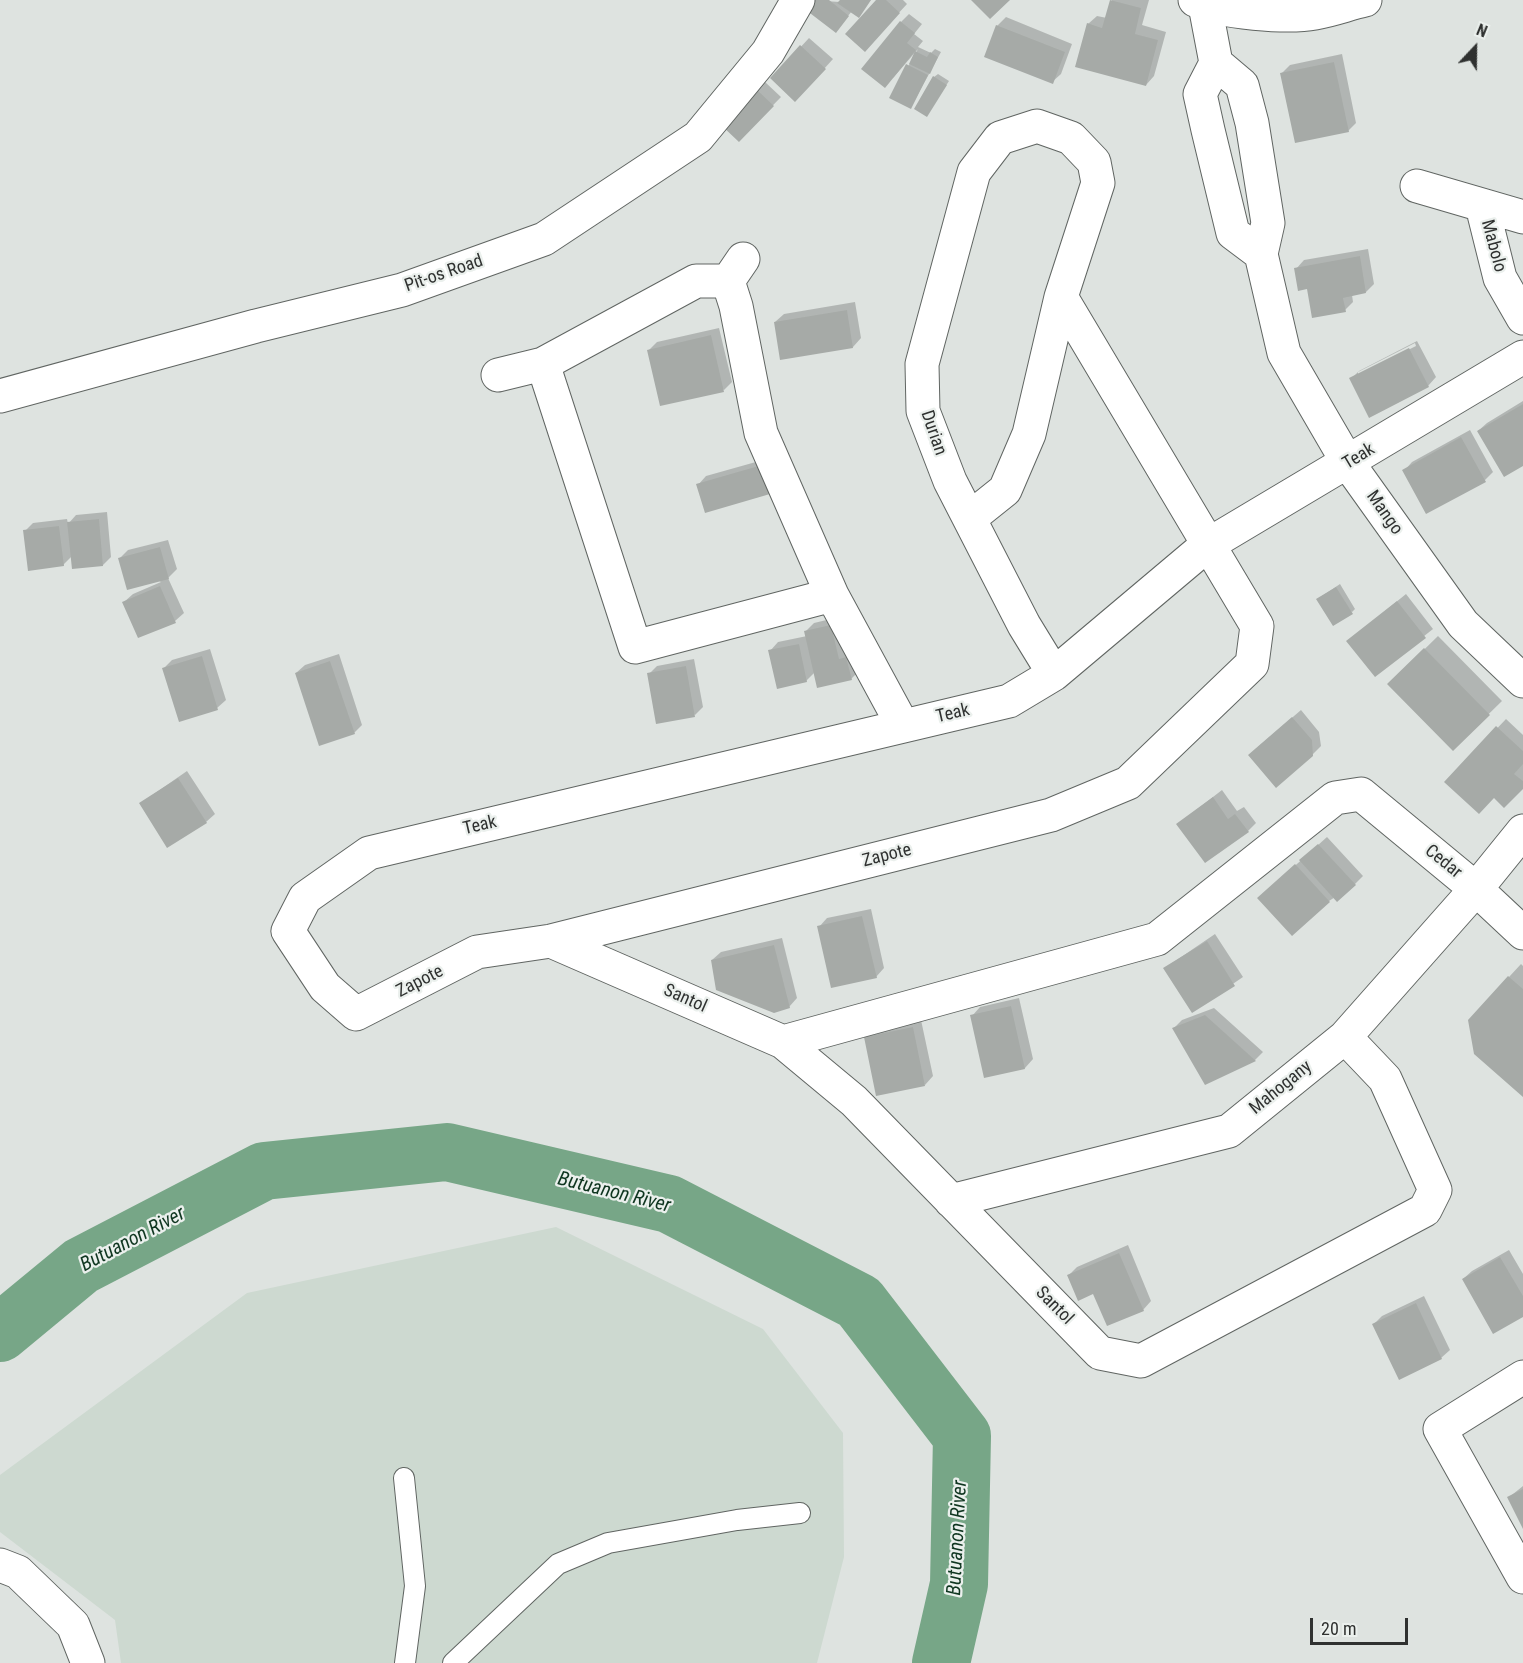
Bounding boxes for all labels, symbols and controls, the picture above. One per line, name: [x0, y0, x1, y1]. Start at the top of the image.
north arrow: [1445, 18, 1505, 78]
text: N: [1474, 20, 1490, 41]
street label: Mabolo: [1476, 217, 1510, 275]
street label: Pit-os Road: [402, 251, 486, 297]
street label: Durian: [915, 408, 951, 458]
street label: Teak: [1339, 439, 1379, 475]
street label: Mango: [1361, 487, 1407, 539]
street label: Teak: [934, 700, 972, 728]
street label: Teak: [461, 812, 499, 840]
street label: Zapote: [860, 840, 914, 872]
street label: Cedar: [1420, 840, 1466, 884]
street label: Zapote: [393, 961, 447, 1003]
street label: Santol: [660, 980, 710, 1018]
street label: Mahogany: [1246, 1056, 1316, 1120]
water label: Butuanon River: [555, 1167, 673, 1219]
water label: Butuanon River: [76, 1202, 190, 1278]
street label: Santol: [1030, 1282, 1078, 1330]
water label: Butuanon River: [943, 1480, 973, 1596]
scale bar: [1313, 1606, 1410, 1644]
text: 20 m: [1321, 1618, 1356, 1639]

